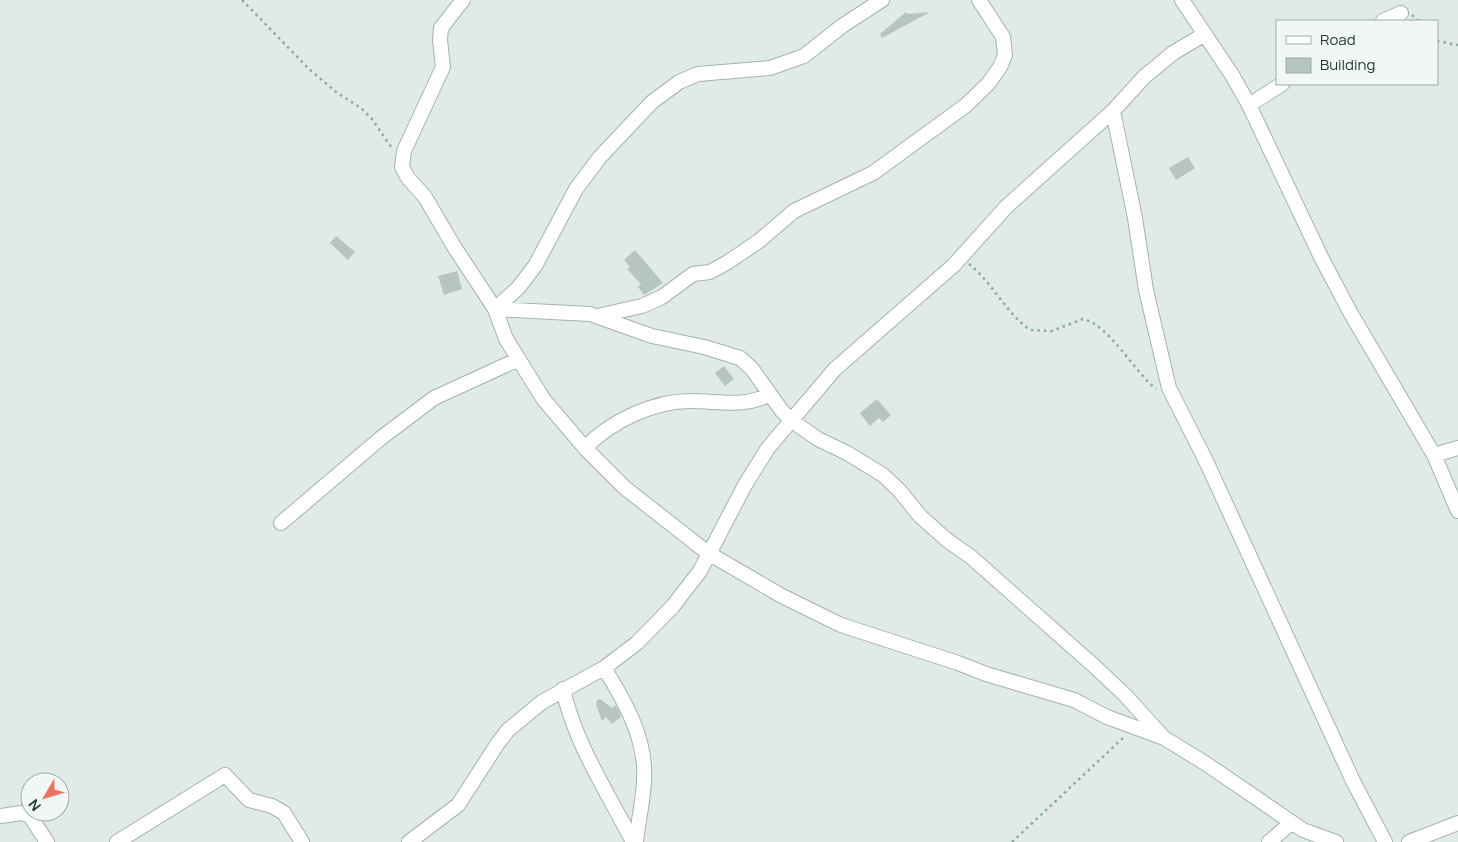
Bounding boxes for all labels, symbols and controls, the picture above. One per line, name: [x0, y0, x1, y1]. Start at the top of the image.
legend: [1276, 20, 1438, 85]
text: Road: [1320, 29, 1356, 50]
text: Building: [1320, 54, 1375, 75]
north arrow: [20, 772, 70, 822]
text: N: [24, 795, 45, 815]

